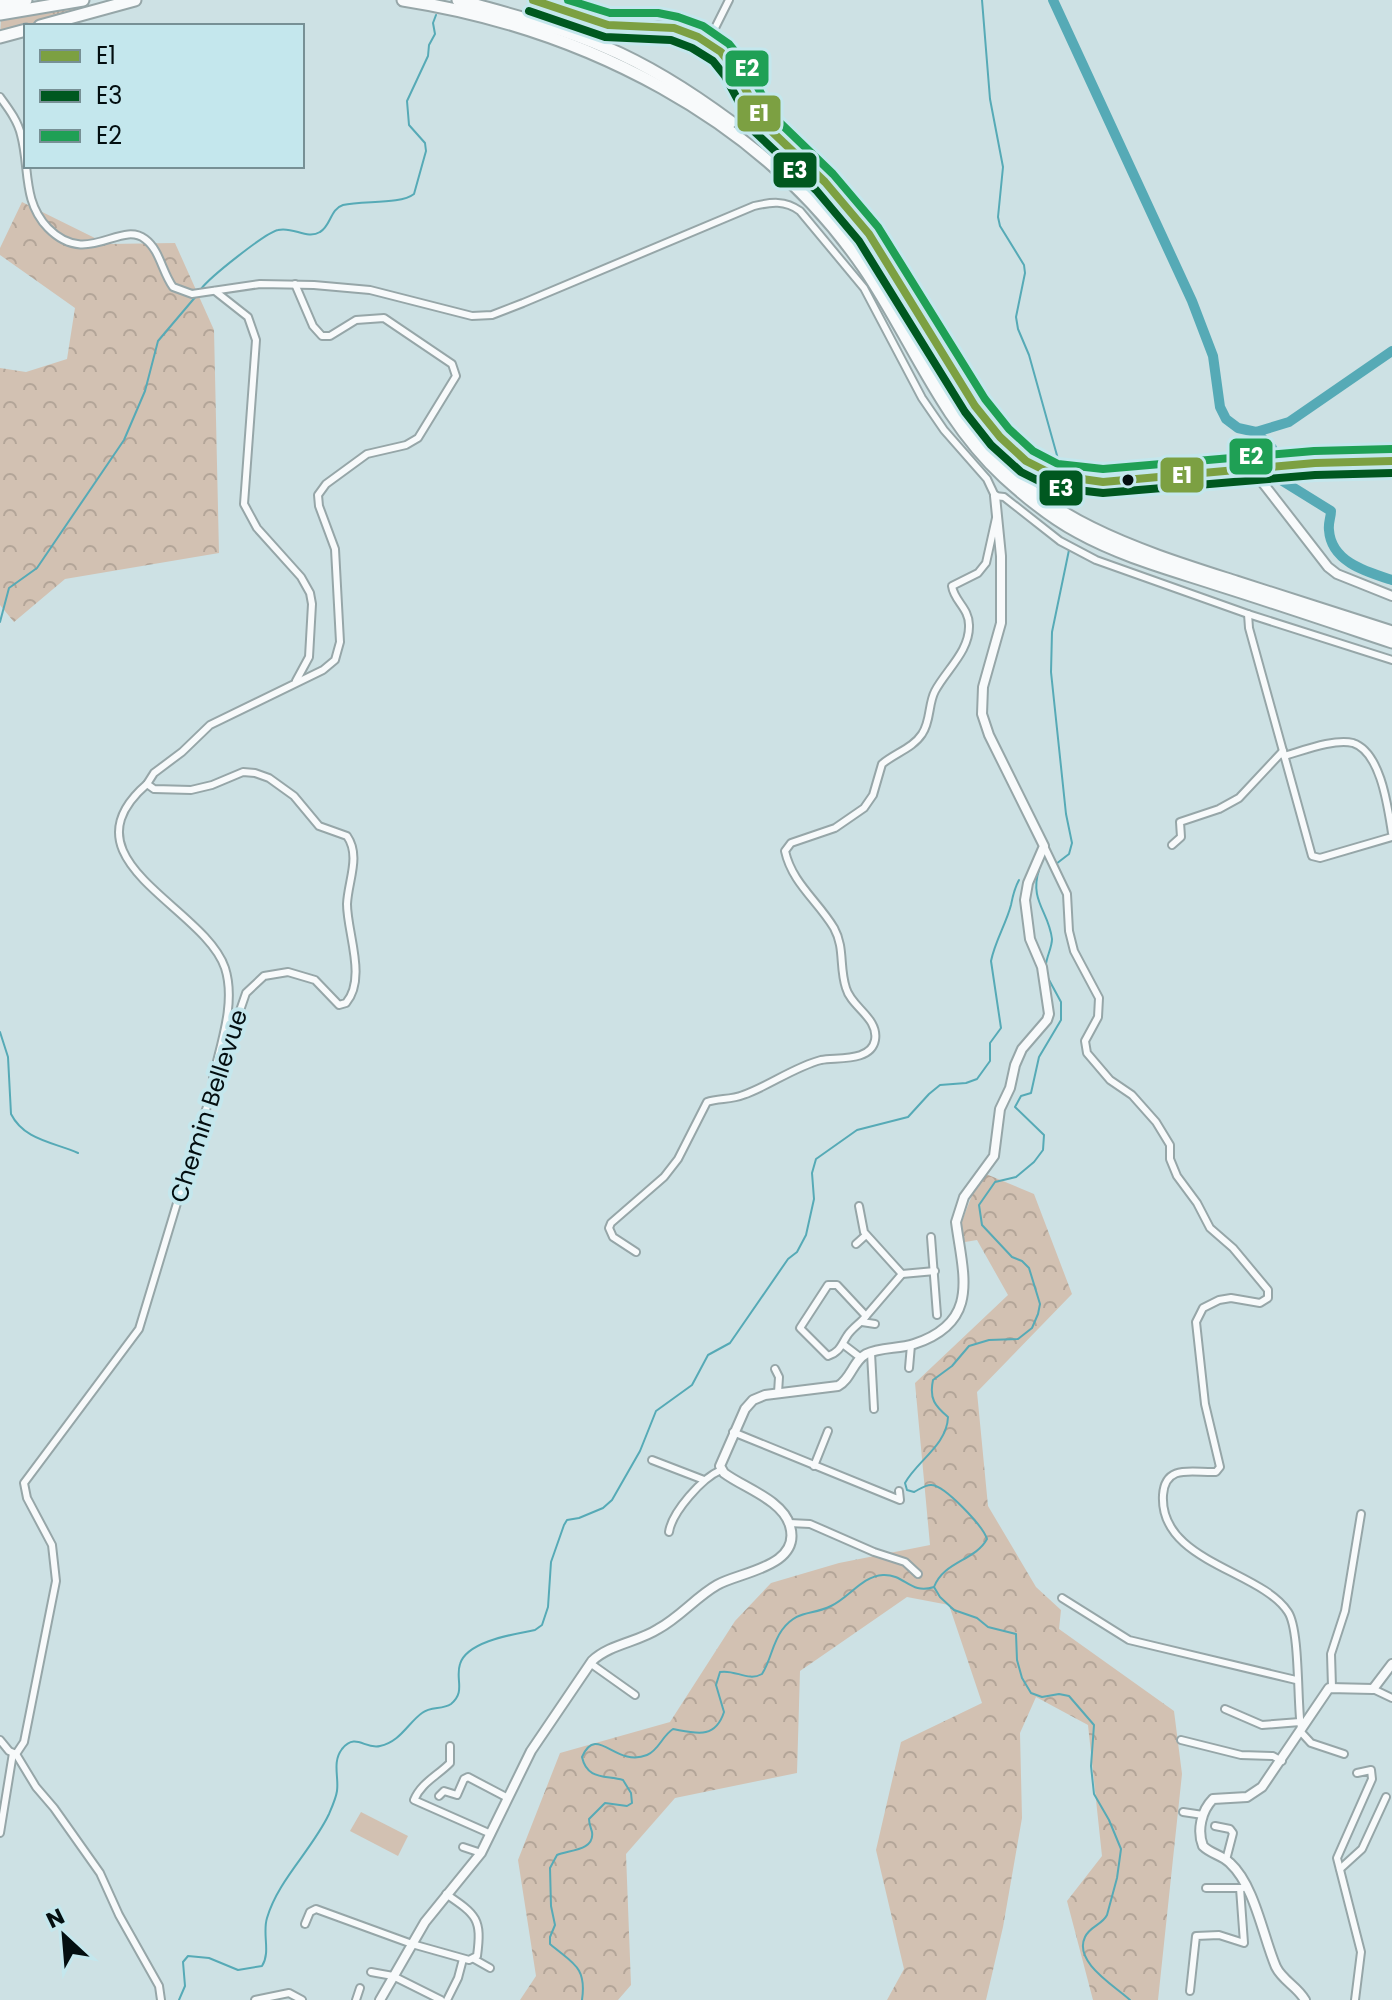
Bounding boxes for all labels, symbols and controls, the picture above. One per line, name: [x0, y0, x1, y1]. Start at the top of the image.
legend: [24, 24, 304, 168]
text: E1: [96, 39, 116, 72]
line badge: E2: [724, 49, 770, 88]
text: E2: [735, 53, 759, 84]
text: E3: [96, 79, 122, 112]
line badge: E1: [736, 94, 782, 133]
text: E1: [749, 98, 769, 129]
text: E2: [96, 119, 122, 152]
line badge: E3: [772, 151, 818, 189]
text: E3: [782, 155, 808, 186]
line badge: E2: [1228, 437, 1274, 476]
text: E2: [1239, 441, 1263, 472]
line badge: E1: [1159, 456, 1205, 494]
text: E1: [1172, 460, 1192, 491]
line badge: E3: [1038, 469, 1084, 507]
unlabelled marker: [1120, 472, 1136, 488]
text: E3: [1048, 473, 1074, 504]
street label: Chemin Bellevue: [162, 1005, 255, 1207]
north arrow: [24, 1896, 104, 1976]
text: N: [41, 1901, 70, 1936]

